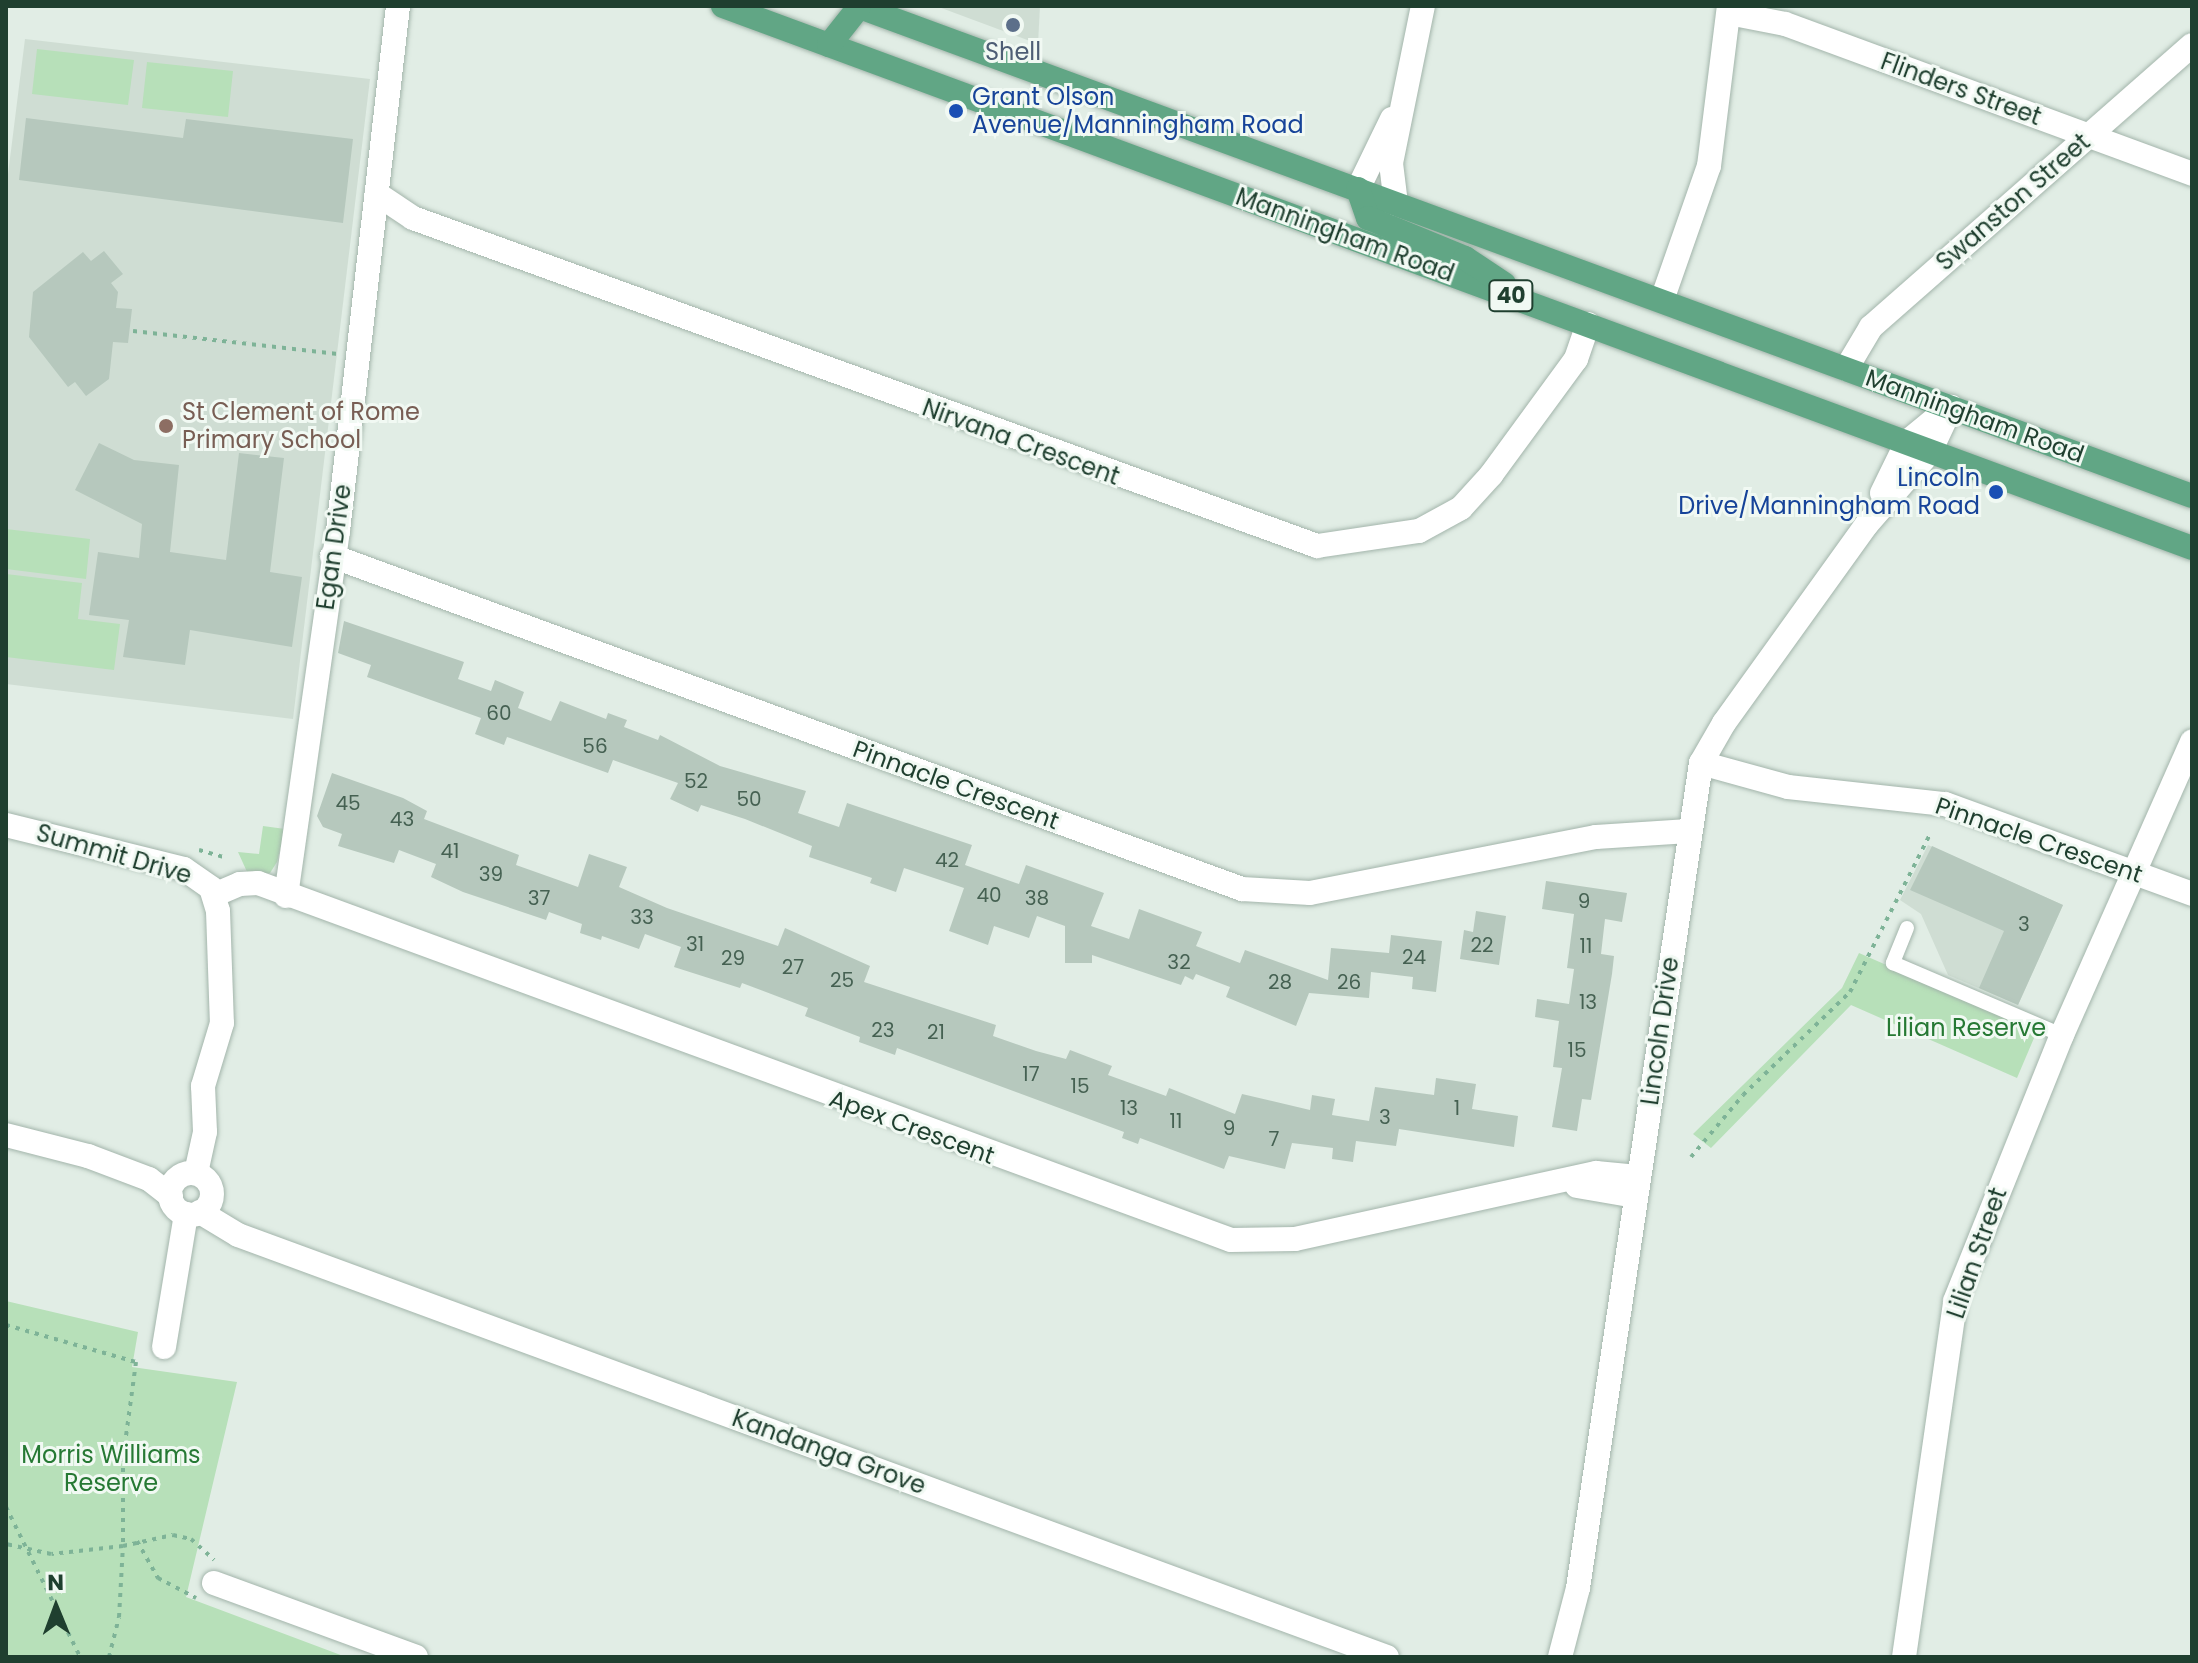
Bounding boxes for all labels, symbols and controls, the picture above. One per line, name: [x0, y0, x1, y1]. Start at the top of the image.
marker: Shell: [1004, 16, 1022, 34]
place label: Shell: [985, 38, 1041, 66]
street label: Flinders Street: [1877, 47, 2045, 131]
place label: Grant Olson Avenue/Manningham Road: [972, 83, 1304, 139]
marker: Grant Olson Avenue/Manningham Road: [947, 102, 965, 120]
street label: Swanston Street: [1930, 127, 2096, 277]
street label: Manningham Road: [1232, 182, 1458, 288]
road number: 40: [1487, 278, 1535, 314]
street label: Manningham Road: [1862, 363, 2088, 469]
street label: Nirvana Crescent: [918, 393, 1124, 491]
place label: St Clement of Rome Primary School: [182, 398, 420, 454]
marker: St Clement of Rome Primary School: [157, 417, 175, 435]
place label: Lincoln Drive/Manningham Road: [1678, 464, 1980, 520]
street label: Egan Drive: [311, 482, 357, 612]
marker: Lincoln Drive/Manningham Road: [1987, 483, 2005, 501]
house number: 60: [486, 701, 512, 725]
house number: 56: [582, 734, 608, 758]
street label: Pinnacle Crescent: [849, 734, 1063, 836]
house number: 52: [684, 769, 708, 793]
house number: 50: [736, 787, 762, 811]
house number: 45: [335, 791, 361, 815]
street label: Pinnacle Crescent: [1932, 791, 2146, 889]
house number: 43: [390, 807, 414, 831]
street label: Summit Drive: [33, 818, 195, 890]
house number: 41: [441, 839, 459, 863]
house number: 42: [935, 848, 959, 872]
house number: 39: [479, 862, 503, 886]
house number: 40: [976, 883, 1002, 907]
house number: 37: [528, 886, 550, 910]
house number: 38: [1025, 886, 1049, 910]
house number: 9: [1578, 889, 1590, 913]
house number: 33: [630, 905, 654, 929]
house number: 3: [2018, 912, 2030, 936]
house number: 31: [686, 932, 704, 956]
house number: 22: [1471, 933, 1493, 957]
house number: 11: [1580, 934, 1592, 958]
house number: 24: [1402, 945, 1426, 969]
house number: 29: [721, 946, 745, 970]
house number: 32: [1167, 950, 1191, 974]
house number: 27: [782, 955, 804, 979]
street label: Lincoln Drive: [1635, 955, 1685, 1107]
house number: 25: [830, 968, 854, 992]
house number: 28: [1268, 970, 1292, 994]
house number: 26: [1337, 970, 1361, 994]
house number: 13: [1579, 990, 1597, 1014]
park label: Lilian Reserve: [1886, 1014, 2046, 1042]
house number: 23: [871, 1018, 895, 1042]
house number: 21: [927, 1020, 945, 1044]
house number: 15: [1568, 1038, 1586, 1062]
house number: 17: [1022, 1062, 1040, 1086]
house number: 15: [1071, 1074, 1089, 1098]
street label: Apex Crescent: [826, 1084, 998, 1170]
house number: 13: [1120, 1096, 1138, 1120]
house number: 1: [1454, 1096, 1460, 1120]
house number: 3: [1379, 1105, 1391, 1129]
house number: 11: [1170, 1109, 1182, 1133]
house number: 9: [1223, 1116, 1235, 1140]
house number: 7: [1269, 1127, 1279, 1151]
street label: Lilian Street: [1941, 1184, 2013, 1322]
street label: Kandanga Grove: [728, 1404, 930, 1500]
park label: Morris Williams Reserve: [21, 1441, 201, 1497]
north arrow: [16, 1567, 96, 1647]
text: N: [47, 1567, 64, 1598]

